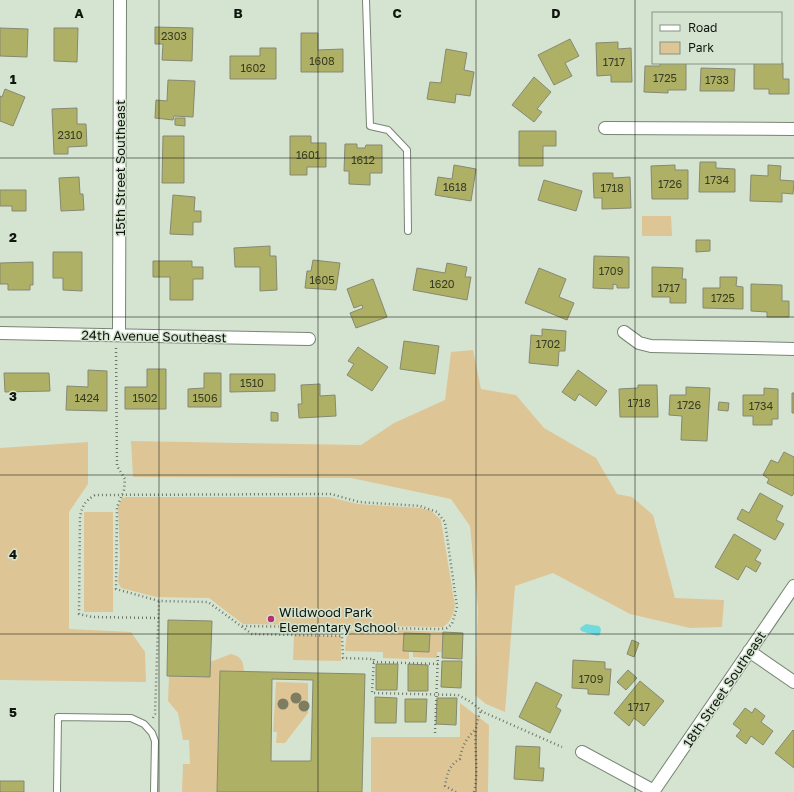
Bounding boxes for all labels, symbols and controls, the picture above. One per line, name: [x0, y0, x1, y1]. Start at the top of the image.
text: A: [74, 5, 84, 21]
text: B: [233, 5, 243, 21]
text: C: [392, 5, 402, 21]
text: D: [551, 5, 561, 21]
legend: [652, 12, 782, 64]
text: Road: [688, 20, 717, 35]
house number: 2303: [161, 29, 187, 42]
text: Park: [688, 40, 714, 55]
house number: 1608: [309, 54, 335, 67]
house number: 1717: [603, 55, 625, 68]
house number: 1602: [240, 61, 266, 74]
text: 1: [10, 71, 17, 87]
house number: 1725: [653, 71, 677, 84]
house number: 1733: [705, 73, 729, 86]
street label: 15th Street Southeast: [112, 100, 128, 236]
house number: 2310: [58, 128, 83, 141]
house number: 1601: [296, 148, 320, 161]
house number: 1612: [351, 153, 375, 166]
house number: 1734: [705, 173, 729, 186]
house number: 1726: [658, 177, 682, 190]
house number: 1618: [443, 180, 467, 193]
house number: 1718: [600, 181, 624, 194]
text: 2: [9, 229, 17, 245]
house number: 1709: [599, 264, 623, 277]
house number: 1605: [309, 273, 335, 286]
house number: 1620: [429, 277, 455, 290]
house number: 1717: [658, 281, 680, 294]
house number: 1725: [711, 291, 735, 304]
street label: 24th Avenue Southeast: [81, 327, 227, 345]
house number: 1702: [536, 337, 560, 350]
house number: 1510: [240, 376, 264, 389]
text: 3: [9, 388, 17, 404]
house number: 1424: [74, 391, 100, 404]
house number: 1502: [133, 391, 157, 404]
house number: 1506: [192, 391, 218, 404]
house number: 1718: [627, 396, 651, 409]
house number: 1726: [677, 398, 701, 411]
house number: 1734: [749, 399, 773, 412]
text: 4: [9, 546, 17, 562]
place label: Wildwood Park Elementary School: [279, 604, 397, 635]
marker: Wildwood Park Elementary School: [266, 614, 276, 624]
street label: 18th Street Southeast: [679, 628, 769, 750]
house number: 1709: [579, 672, 603, 685]
house number: 1717: [628, 700, 650, 713]
text: 5: [9, 704, 17, 720]

